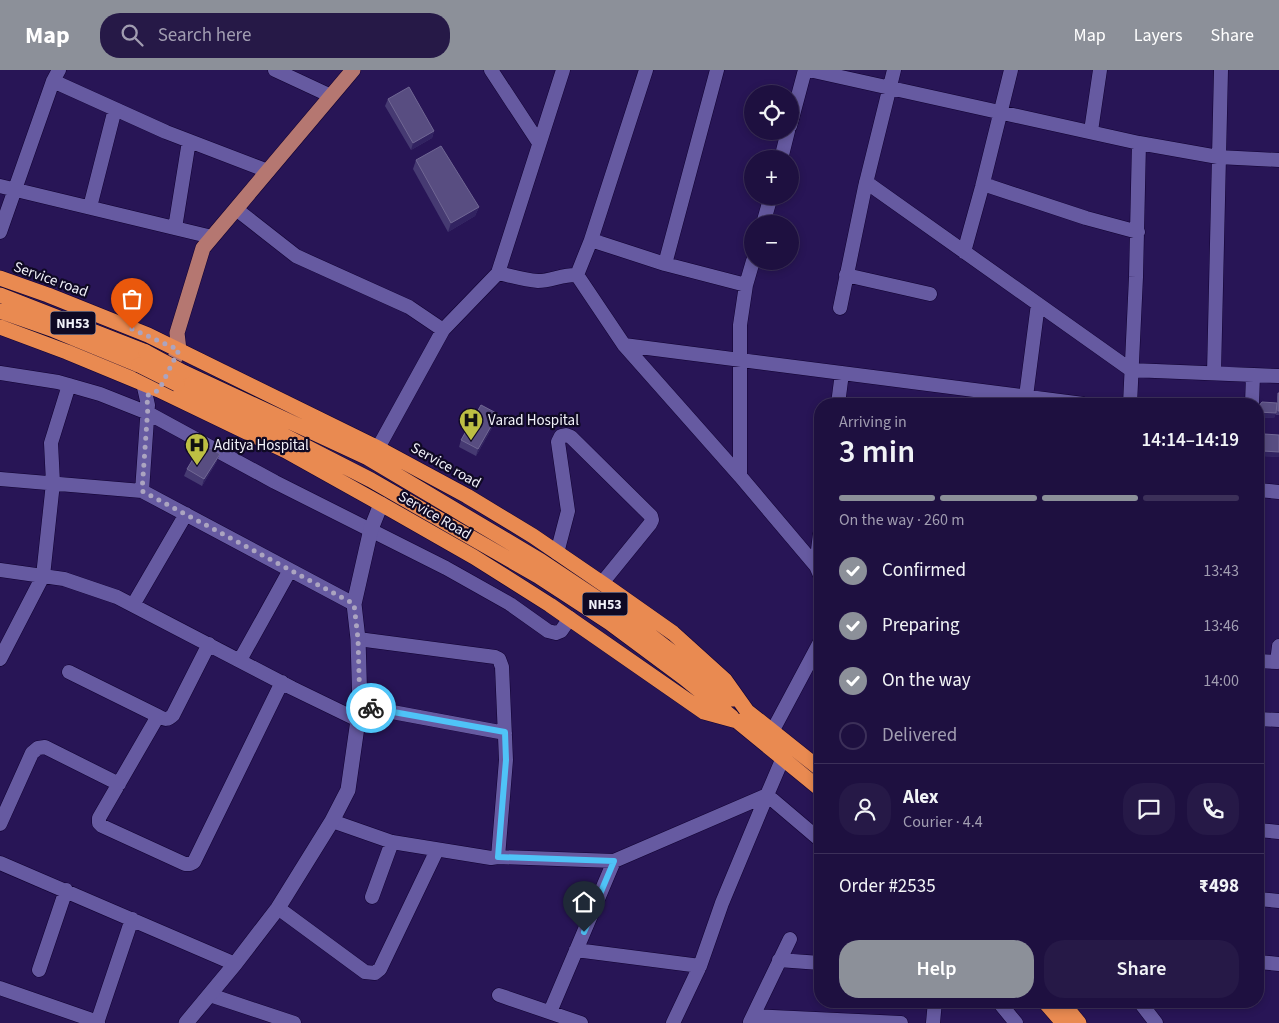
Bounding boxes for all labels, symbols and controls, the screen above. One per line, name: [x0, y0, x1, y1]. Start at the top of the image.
search box: [100, 13, 450, 58]
text: Map: [25, 18, 70, 53]
icon: search: [118, 21, 146, 49]
text: Search here: [158, 22, 251, 49]
text: Map: [1074, 23, 1106, 48]
text: Layers: [1134, 23, 1183, 48]
text: Share: [1211, 23, 1254, 48]
map controls: [744, 85, 799, 270]
button: locate: [744, 85, 799, 140]
button: +: [744, 150, 799, 205]
button: −: [744, 215, 799, 270]
street label: Service road: [11, 256, 91, 303]
pin: [111, 278, 153, 329]
icon: bag: [118, 285, 146, 313]
road number: NH53: [50, 312, 96, 334]
hospital icon: Varad Hospital: [458, 407, 484, 441]
place label: Varad Hospital: [488, 410, 579, 431]
text: Arriving in: [839, 411, 907, 433]
text: 14:14–14:19: [1141, 427, 1239, 454]
text: 3 min: [839, 429, 915, 475]
hospital icon: Aditya Hospital: [184, 432, 210, 466]
place label: Aditya Hospital: [214, 435, 309, 456]
street label: Service road: [407, 437, 485, 493]
street label: Service Road: [394, 486, 475, 545]
text: On the way · 260 m: [839, 509, 964, 531]
icon: check: [839, 557, 867, 585]
text: Confirmed: [882, 557, 966, 584]
text: 13:43: [1203, 560, 1239, 582]
road number: NH53: [582, 592, 628, 616]
icon: check: [839, 612, 867, 640]
text: Preparing: [882, 612, 960, 639]
text: 13:46: [1203, 615, 1239, 637]
icon: check: [839, 667, 867, 695]
text: On the way: [882, 667, 971, 694]
text: 14:00: [1203, 670, 1239, 692]
courier: [346, 683, 396, 733]
icon: bike: [357, 694, 385, 722]
text: Delivered: [882, 722, 957, 749]
button: person: [839, 783, 891, 835]
button: chat: [1123, 783, 1175, 835]
button: phone: [1187, 783, 1239, 835]
text: Alex: [903, 784, 939, 811]
text: Courier · 4.4: [903, 811, 983, 833]
text: Order #2535: [839, 873, 936, 900]
text: ₹498: [1199, 873, 1239, 900]
pin: [563, 881, 605, 932]
icon: home: [570, 888, 598, 916]
button: Help: [839, 940, 1034, 998]
button: Share: [1044, 940, 1239, 998]

